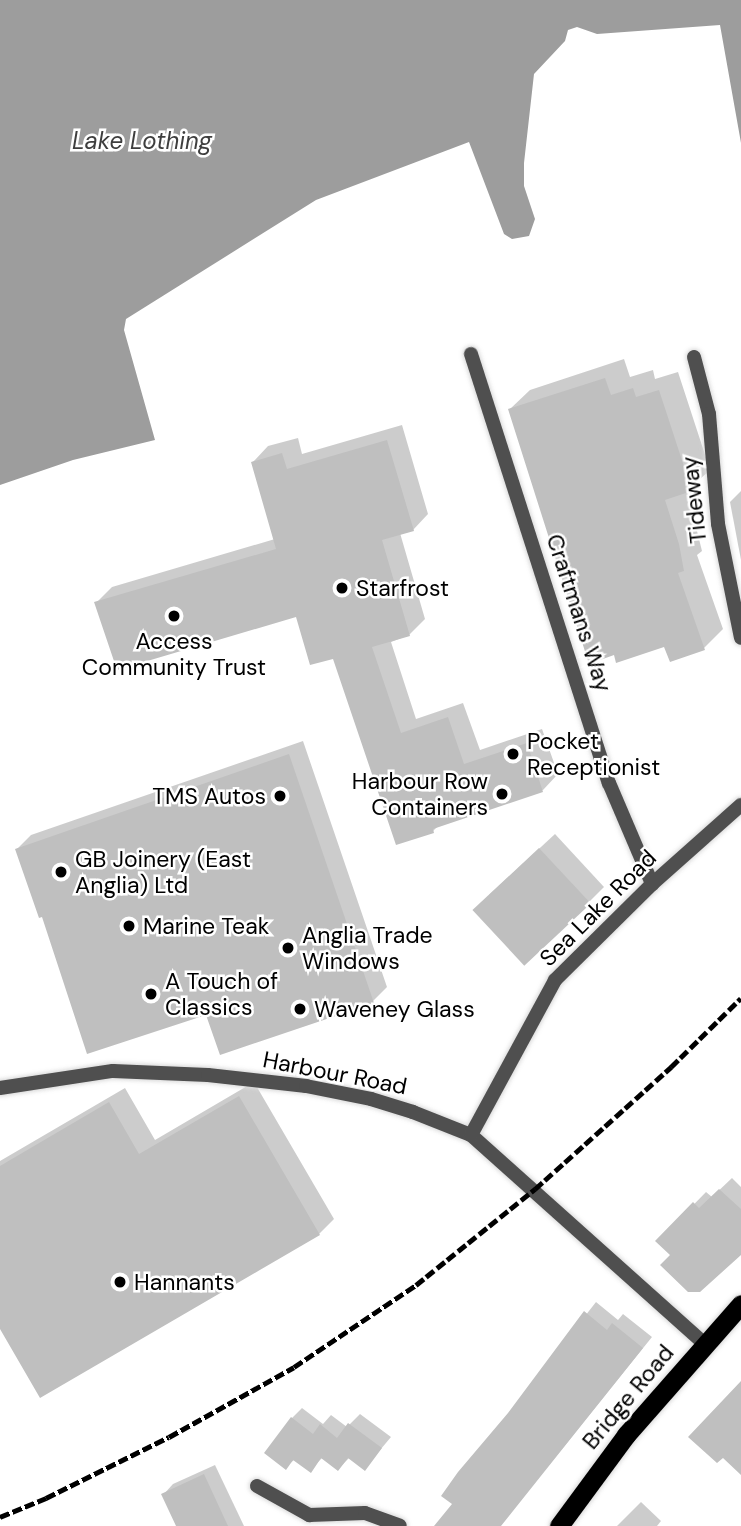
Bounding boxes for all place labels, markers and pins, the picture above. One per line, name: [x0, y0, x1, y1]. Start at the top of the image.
place label: Starfrost: [356, 574, 449, 602]
marker: Starfrost: [334, 580, 350, 596]
marker: Access Community Trust: [166, 608, 182, 624]
place label: Access Community Trust: [82, 627, 266, 681]
place label: Pocket Receptionist: [527, 727, 660, 781]
marker: Pocket Receptionist: [505, 746, 521, 762]
place label: Harbour Row Containers: [352, 767, 488, 821]
place label: TMS Autos: [152, 782, 266, 810]
marker: Harbour Row Containers: [494, 786, 510, 802]
marker: TMS Autos: [272, 788, 288, 804]
place label: GB Joinery (East Anglia) Ltd: [75, 845, 251, 899]
marker: GB Joinery (East Anglia) Ltd: [53, 864, 69, 880]
place label: Marine Teak: [143, 912, 269, 940]
marker: Marine Teak: [121, 918, 137, 934]
place label: Anglia Trade Windows: [302, 921, 433, 975]
marker: Anglia Trade Windows: [280, 940, 296, 956]
place label: A Touch of Classics: [165, 967, 278, 1021]
marker: A Touch of Classics: [143, 986, 159, 1002]
place label: Waveney Glass: [314, 995, 475, 1023]
marker: Waveney Glass: [292, 1001, 308, 1017]
place label: Hannants: [134, 1268, 235, 1296]
marker: Hannants: [112, 1274, 128, 1290]

